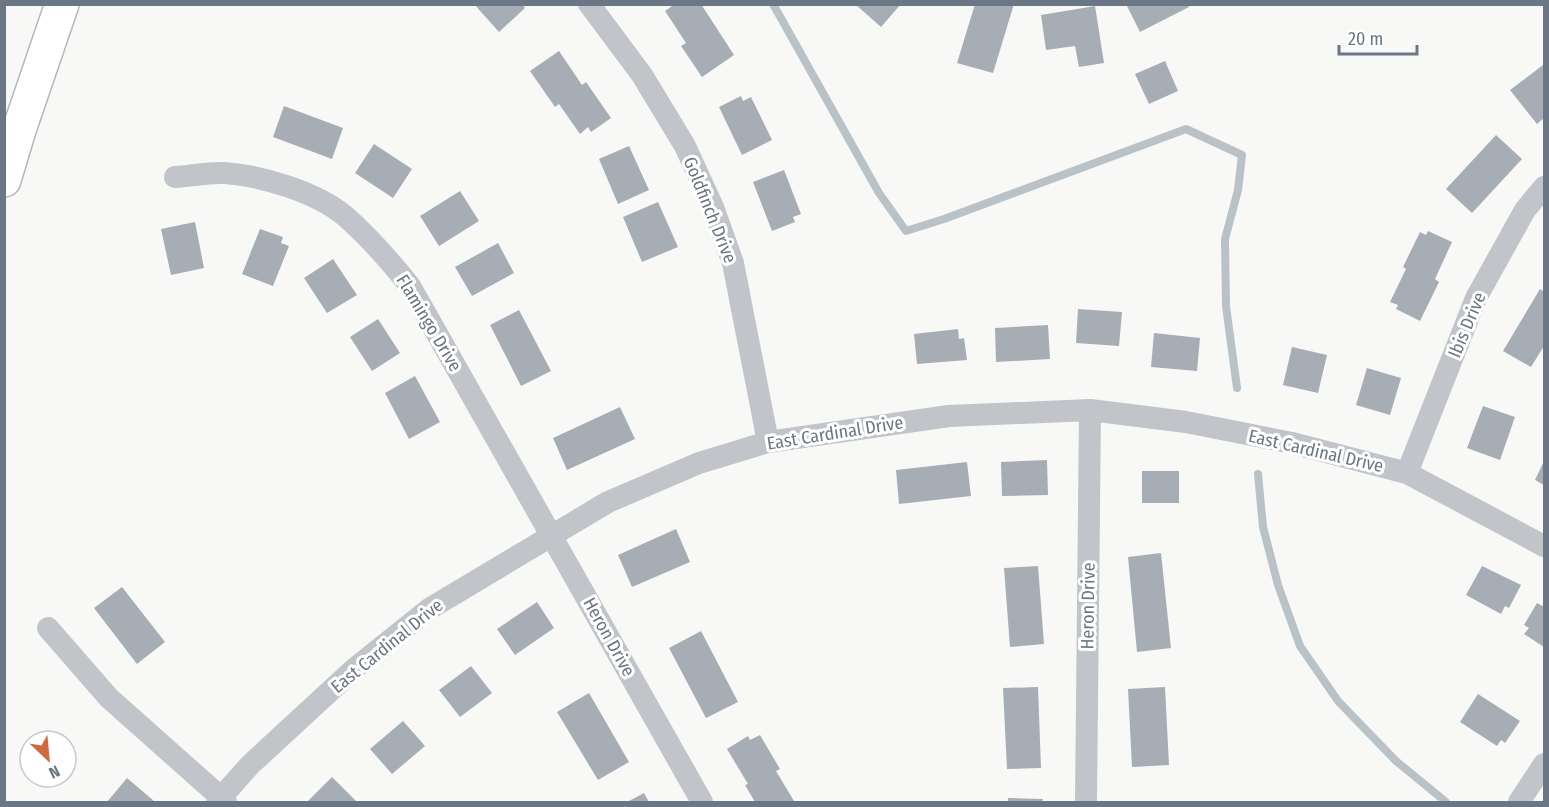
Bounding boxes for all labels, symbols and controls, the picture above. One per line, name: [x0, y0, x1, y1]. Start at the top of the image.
scale bar: [1339, 18, 1417, 56]
text: 20 m: [1348, 28, 1383, 50]
street label: Goldfinch Drive: [679, 154, 741, 266]
street label: Flamingo Drive: [391, 271, 467, 375]
street label: Ibis Drive: [1443, 289, 1491, 361]
street label: East Cardinal Drive: [765, 411, 905, 455]
street label: East Cardinal Drive: [1246, 425, 1386, 477]
street label: Heron Drive: [1076, 562, 1100, 650]
street label: East Cardinal Drive: [327, 594, 448, 698]
street label: Heron Drive: [578, 594, 640, 680]
north arrow: [18, 729, 78, 789]
text: N: [46, 761, 63, 783]

